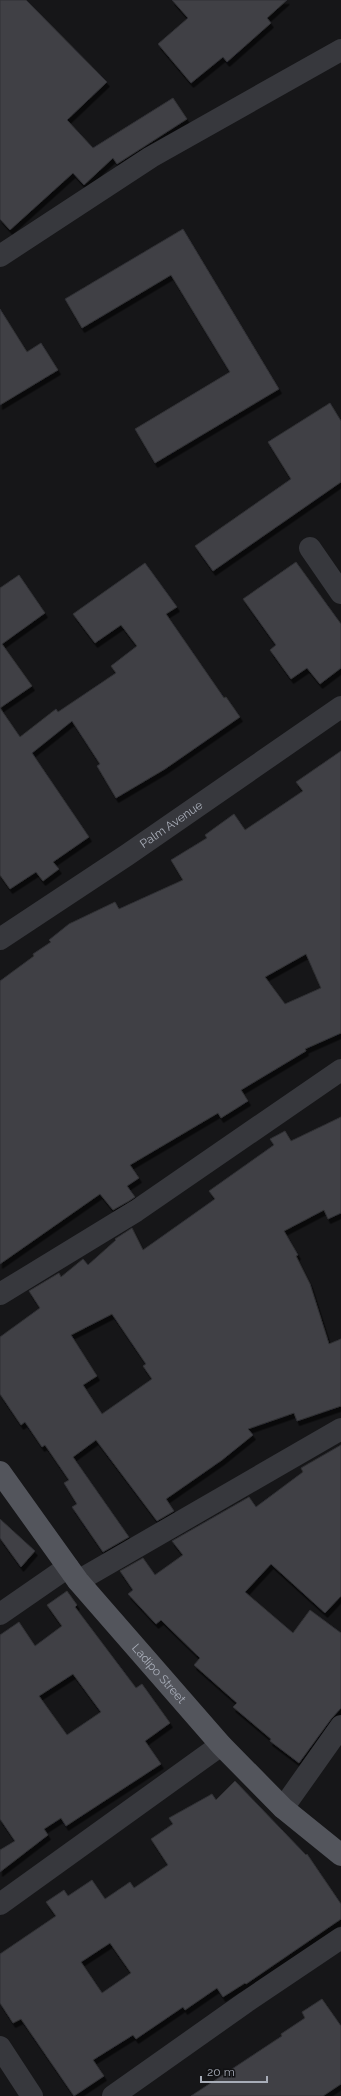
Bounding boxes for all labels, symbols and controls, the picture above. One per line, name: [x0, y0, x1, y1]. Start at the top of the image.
street label: Palm Avenue: [137, 798, 205, 851]
street label: Ladipo Street: [129, 1641, 189, 1706]
scale bar: [201, 2058, 267, 2084]
text: 20 m: [207, 2065, 235, 2079]

